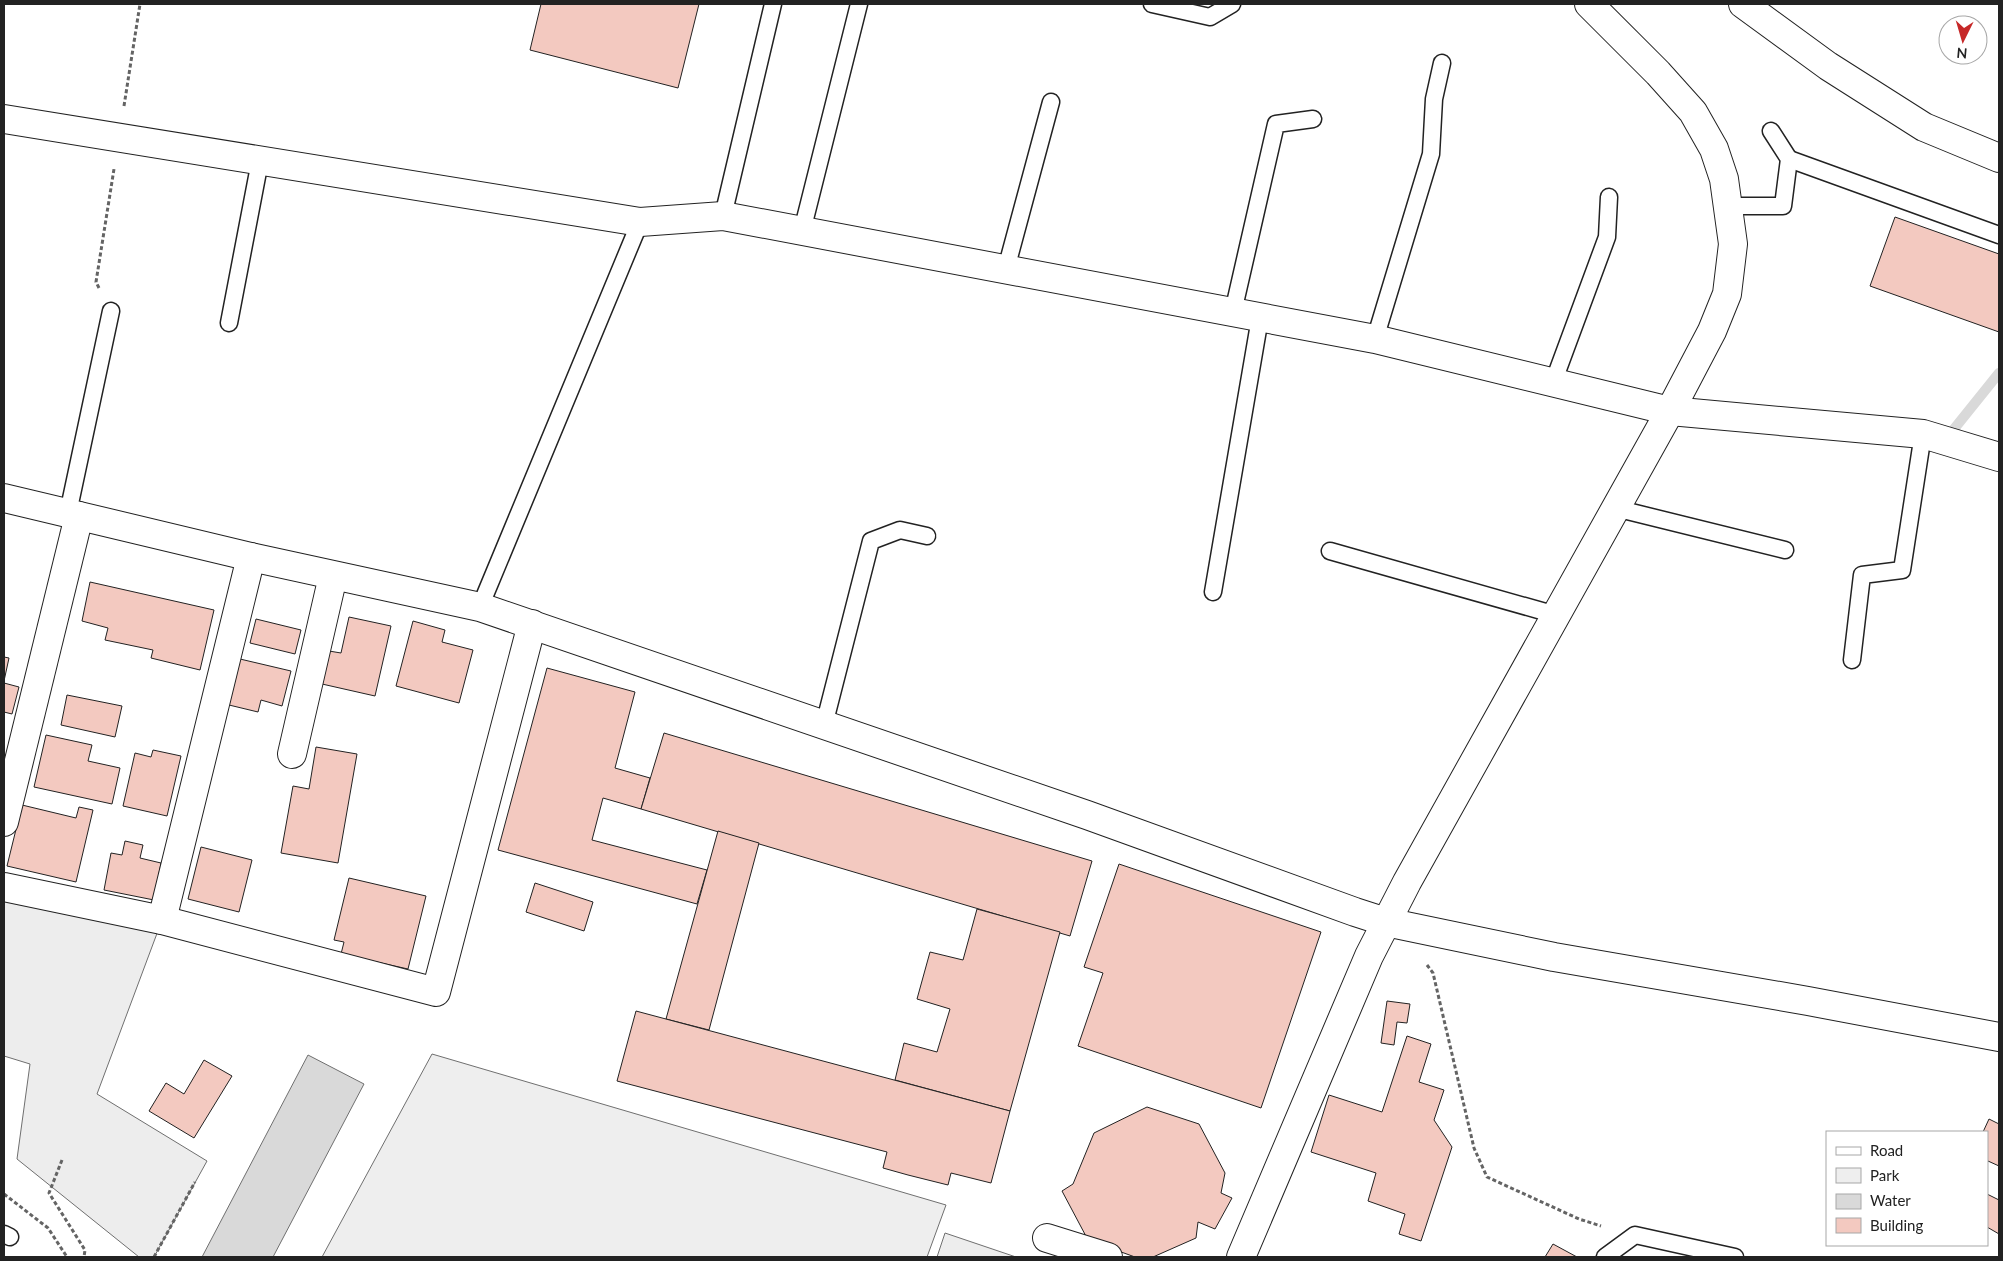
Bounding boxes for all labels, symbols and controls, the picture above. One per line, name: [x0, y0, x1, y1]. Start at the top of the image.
north arrow: [1938, 15, 1988, 65]
text: N: [1956, 45, 1968, 62]
legend: [1826, 1131, 1988, 1246]
text: Road: [1870, 1141, 1903, 1159]
text: Park: [1870, 1166, 1900, 1184]
text: Water: [1870, 1191, 1911, 1209]
text: Building: [1870, 1216, 1923, 1234]

